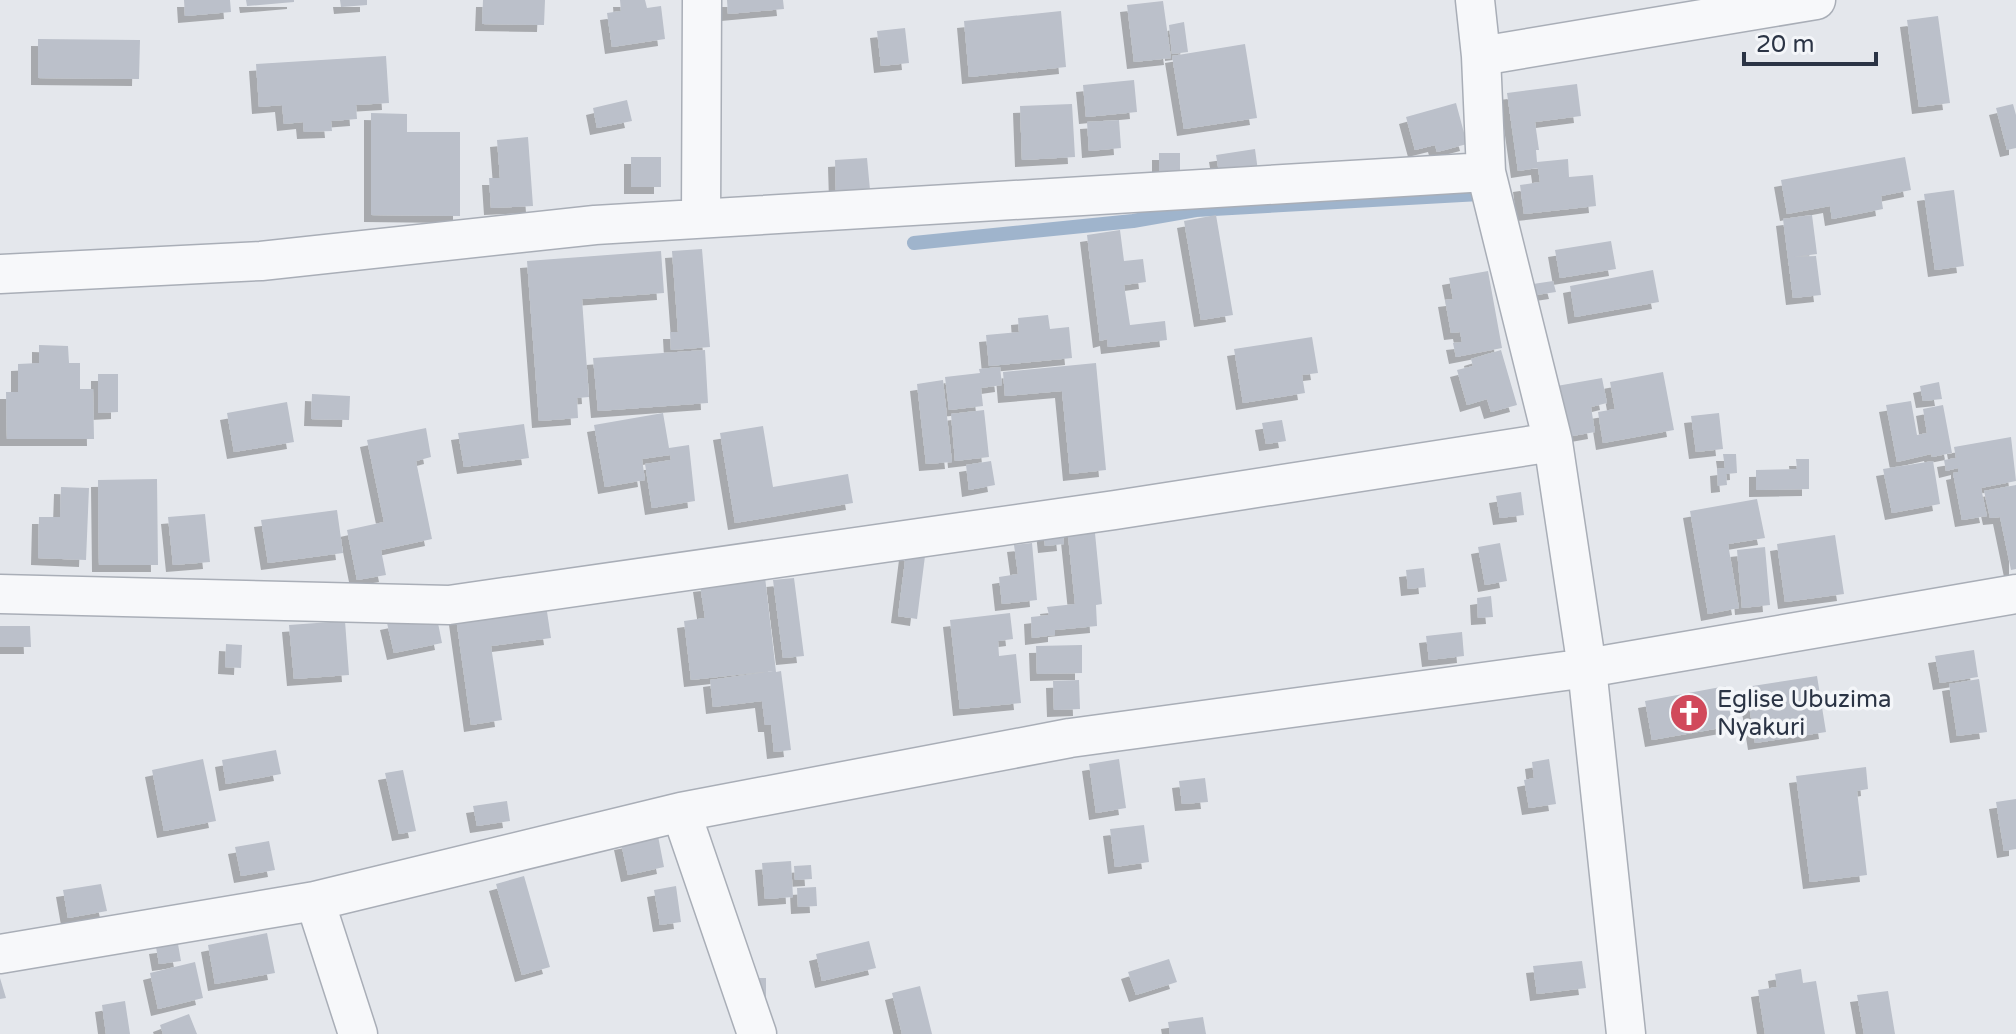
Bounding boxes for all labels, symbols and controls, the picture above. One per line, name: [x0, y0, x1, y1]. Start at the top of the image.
scale bar: [1744, 16, 1876, 66]
text: 20 m: [1756, 30, 1814, 59]
place label: Eglise Ubuzima Nyakuri: [1717, 685, 1892, 742]
church icon: Eglise Ubuzima Nyakuri: [1668, 692, 1710, 734]

